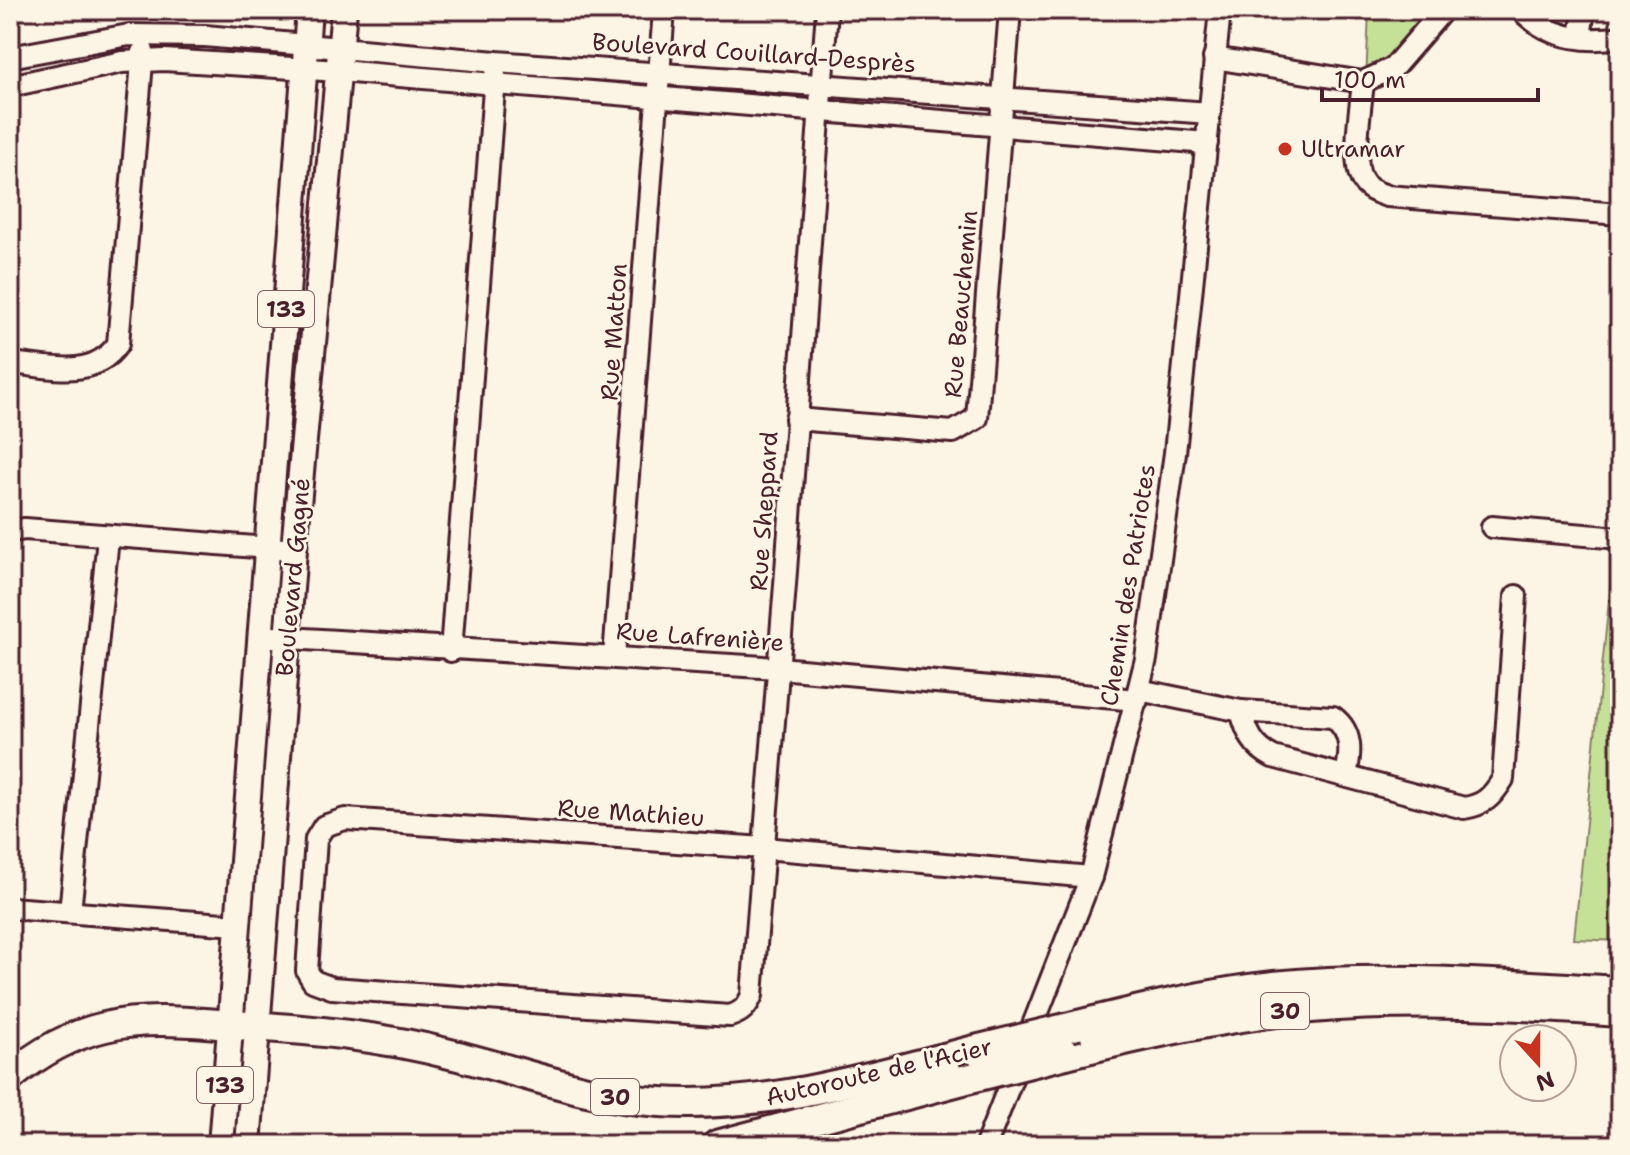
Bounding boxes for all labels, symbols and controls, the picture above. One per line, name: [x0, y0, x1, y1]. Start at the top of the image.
street label: Boulevard Couillard-Desprès: [591, 26, 917, 80]
scale bar: [1322, 52, 1538, 102]
text: 100 m: [1334, 64, 1406, 96]
place label: Ultramar: [1301, 133, 1405, 165]
marker: Ultramar: [1276, 140, 1294, 158]
street label: Rue Beauchemin: [937, 209, 985, 399]
street label: Rue Matton: [593, 262, 635, 402]
road number: 133: [258, 291, 314, 327]
street label: Rue Sheppard: [742, 430, 786, 592]
street label: Chemin des Patriotes: [1093, 462, 1163, 708]
street label: Boulevard Gagné: [268, 476, 318, 678]
street label: Rue Lafrenière: [615, 615, 785, 659]
street label: Rue Mathieu: [556, 792, 706, 834]
road number: 30: [1261, 993, 1309, 1029]
north arrow: [1498, 1023, 1578, 1103]
street label: Autoroute de l'Acier: [763, 1030, 995, 1114]
text: N: [1532, 1065, 1558, 1098]
road number: 133: [197, 1067, 253, 1103]
road number: 30: [591, 1079, 639, 1115]

